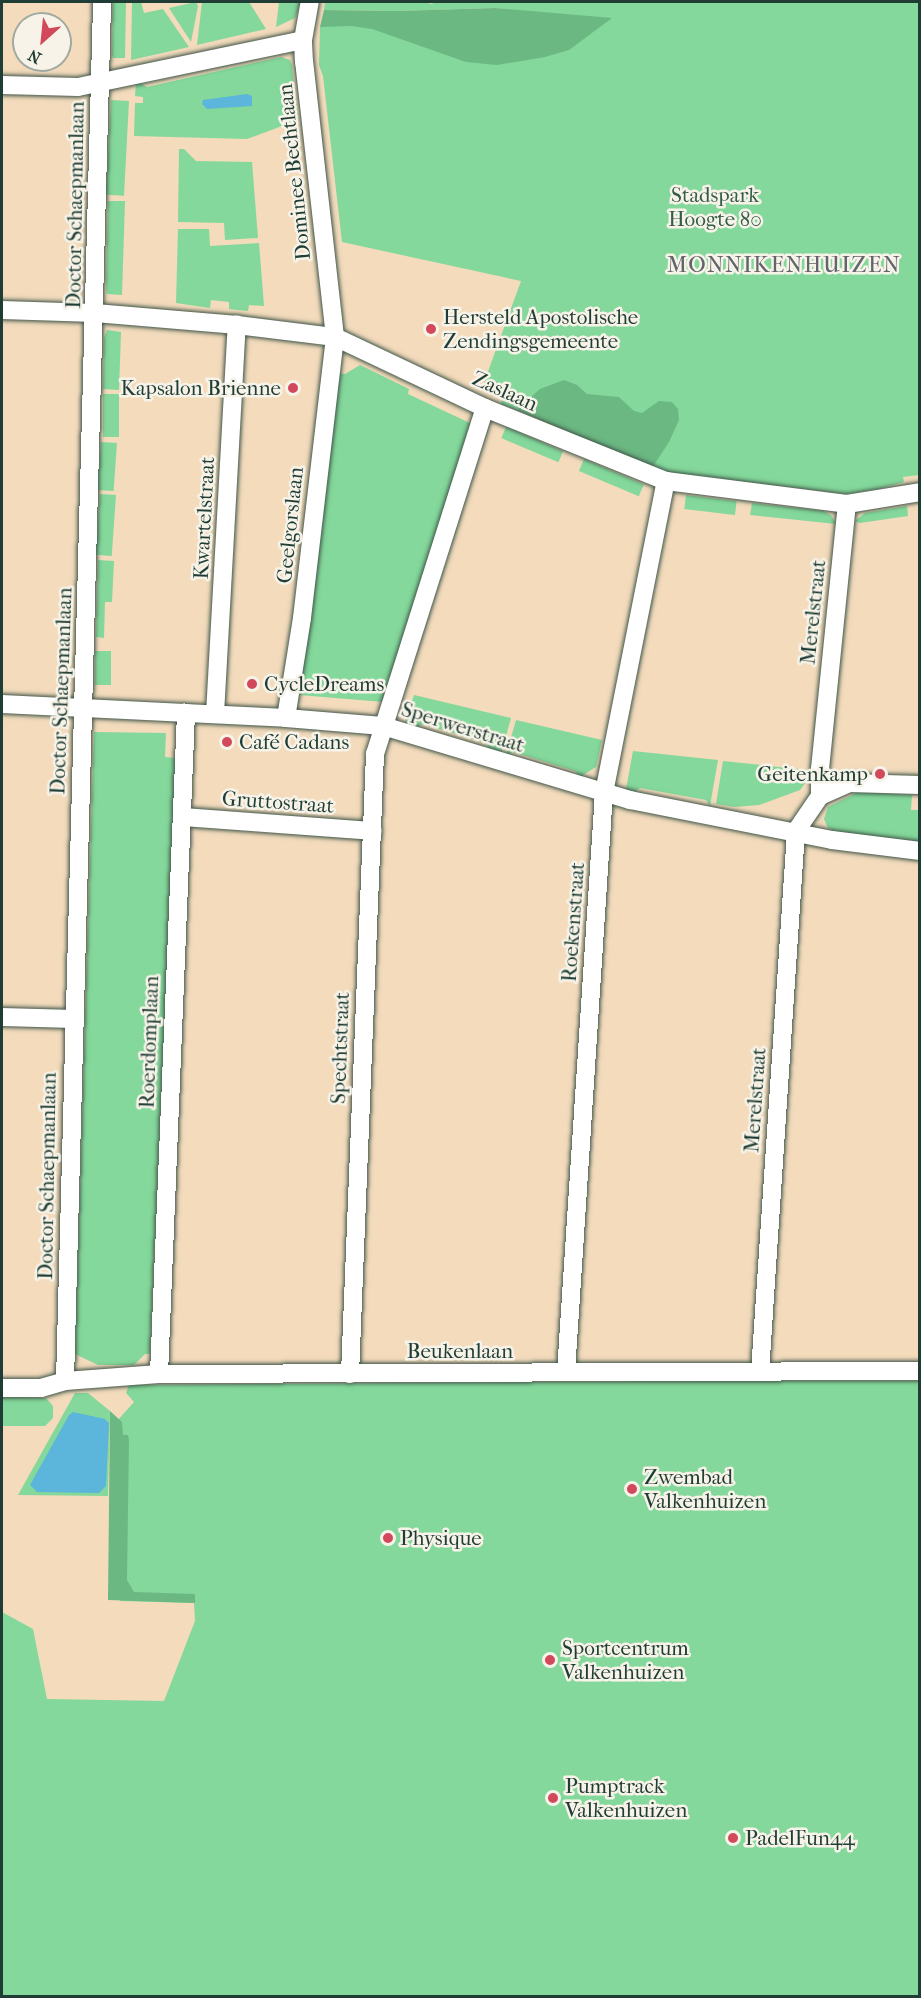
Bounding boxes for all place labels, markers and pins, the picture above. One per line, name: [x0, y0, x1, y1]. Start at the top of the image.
place label: Hersteld Apostolische Zendingsgemeente: [443, 304, 638, 354]
marker: Hersteld Apostolische Zendingsgemeente: [424, 322, 438, 336]
place label: Kapsalon Brienne: [120, 375, 281, 401]
marker: Kapsalon Brienne: [286, 381, 300, 395]
place label: CycleDreams: [264, 671, 384, 697]
marker: CycleDreams: [245, 677, 259, 691]
place label: Café Cadans: [239, 729, 349, 755]
marker: Café Cadans: [220, 735, 234, 749]
place label: Geitenkamp: [757, 761, 868, 787]
marker: Geitenkamp: [873, 767, 887, 781]
place label: Zwembad Valkenhuizen: [644, 1464, 766, 1514]
marker: Zwembad Valkenhuizen: [625, 1482, 639, 1496]
place label: Physique: [400, 1525, 482, 1551]
marker: Physique: [381, 1531, 395, 1545]
place label: Sportcentrum Valkenhuizen: [562, 1635, 689, 1685]
marker: Sportcentrum Valkenhuizen: [543, 1653, 557, 1667]
place label: Pumptrack Valkenhuizen: [565, 1773, 687, 1823]
marker: Pumptrack Valkenhuizen: [546, 1791, 560, 1805]
place label: PadelFun44: [745, 1825, 855, 1851]
marker: PadelFun44: [726, 1831, 740, 1845]

